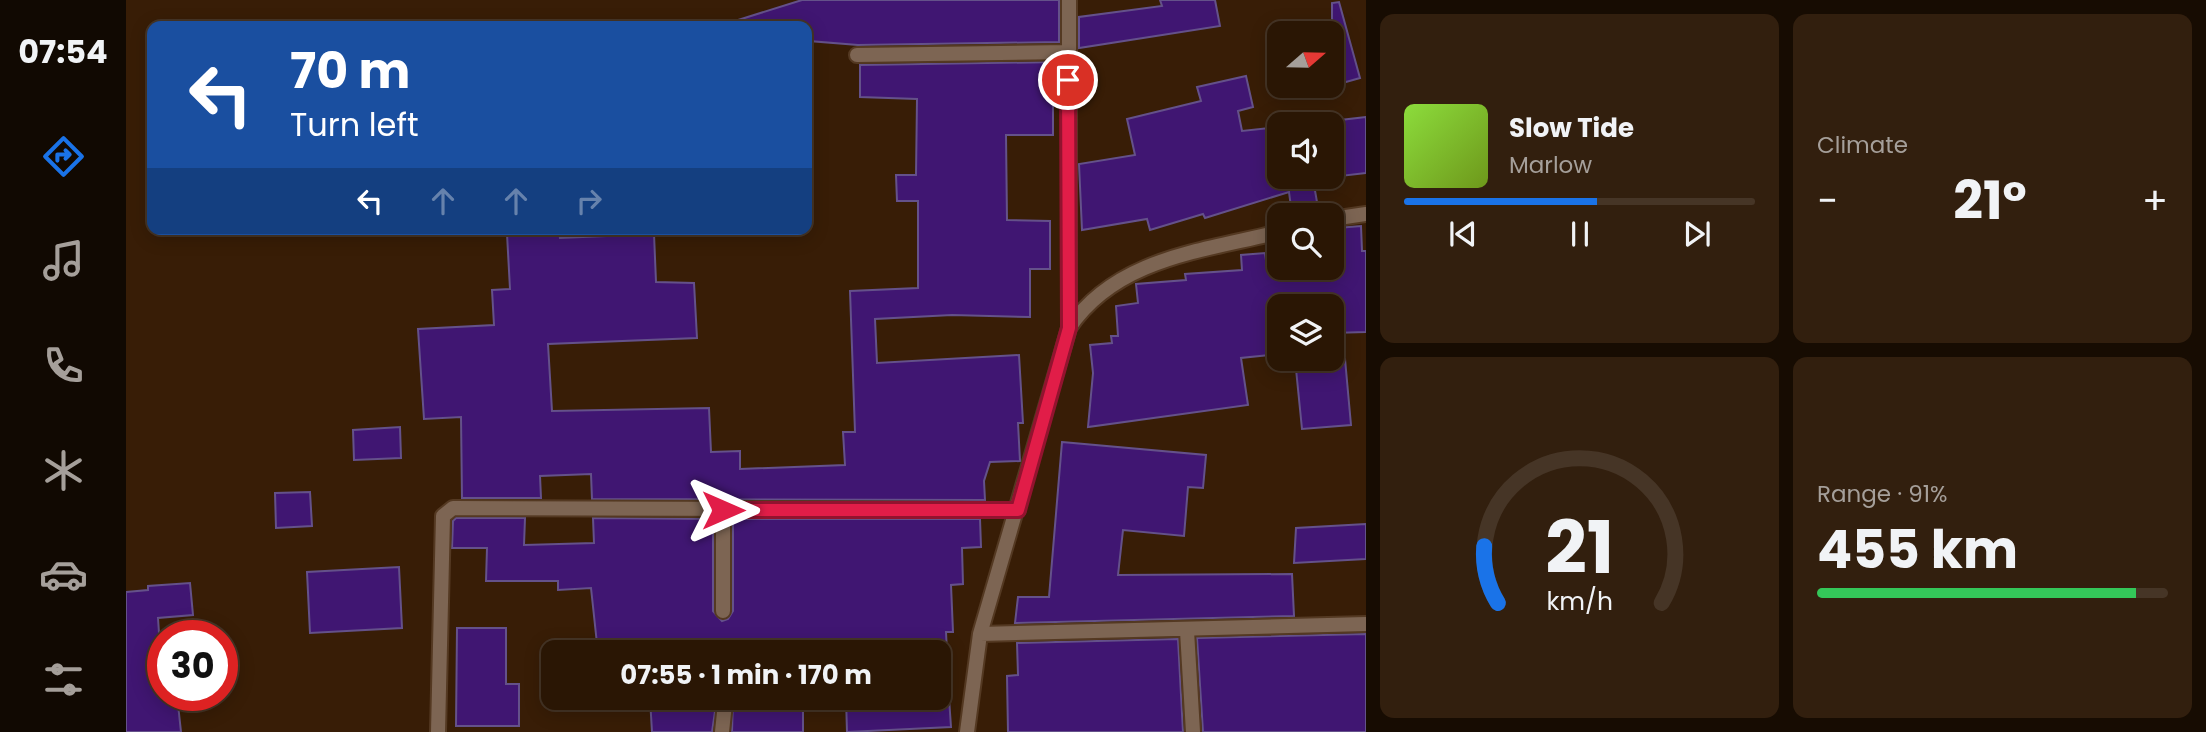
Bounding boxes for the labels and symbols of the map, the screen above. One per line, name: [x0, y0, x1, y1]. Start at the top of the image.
north arrow: [1267, 21, 1344, 98]
pin: [1038, 50, 1098, 110]
position arrow: [686, 473, 760, 547]
speed limit sign: 30: [147, 620, 238, 711]

